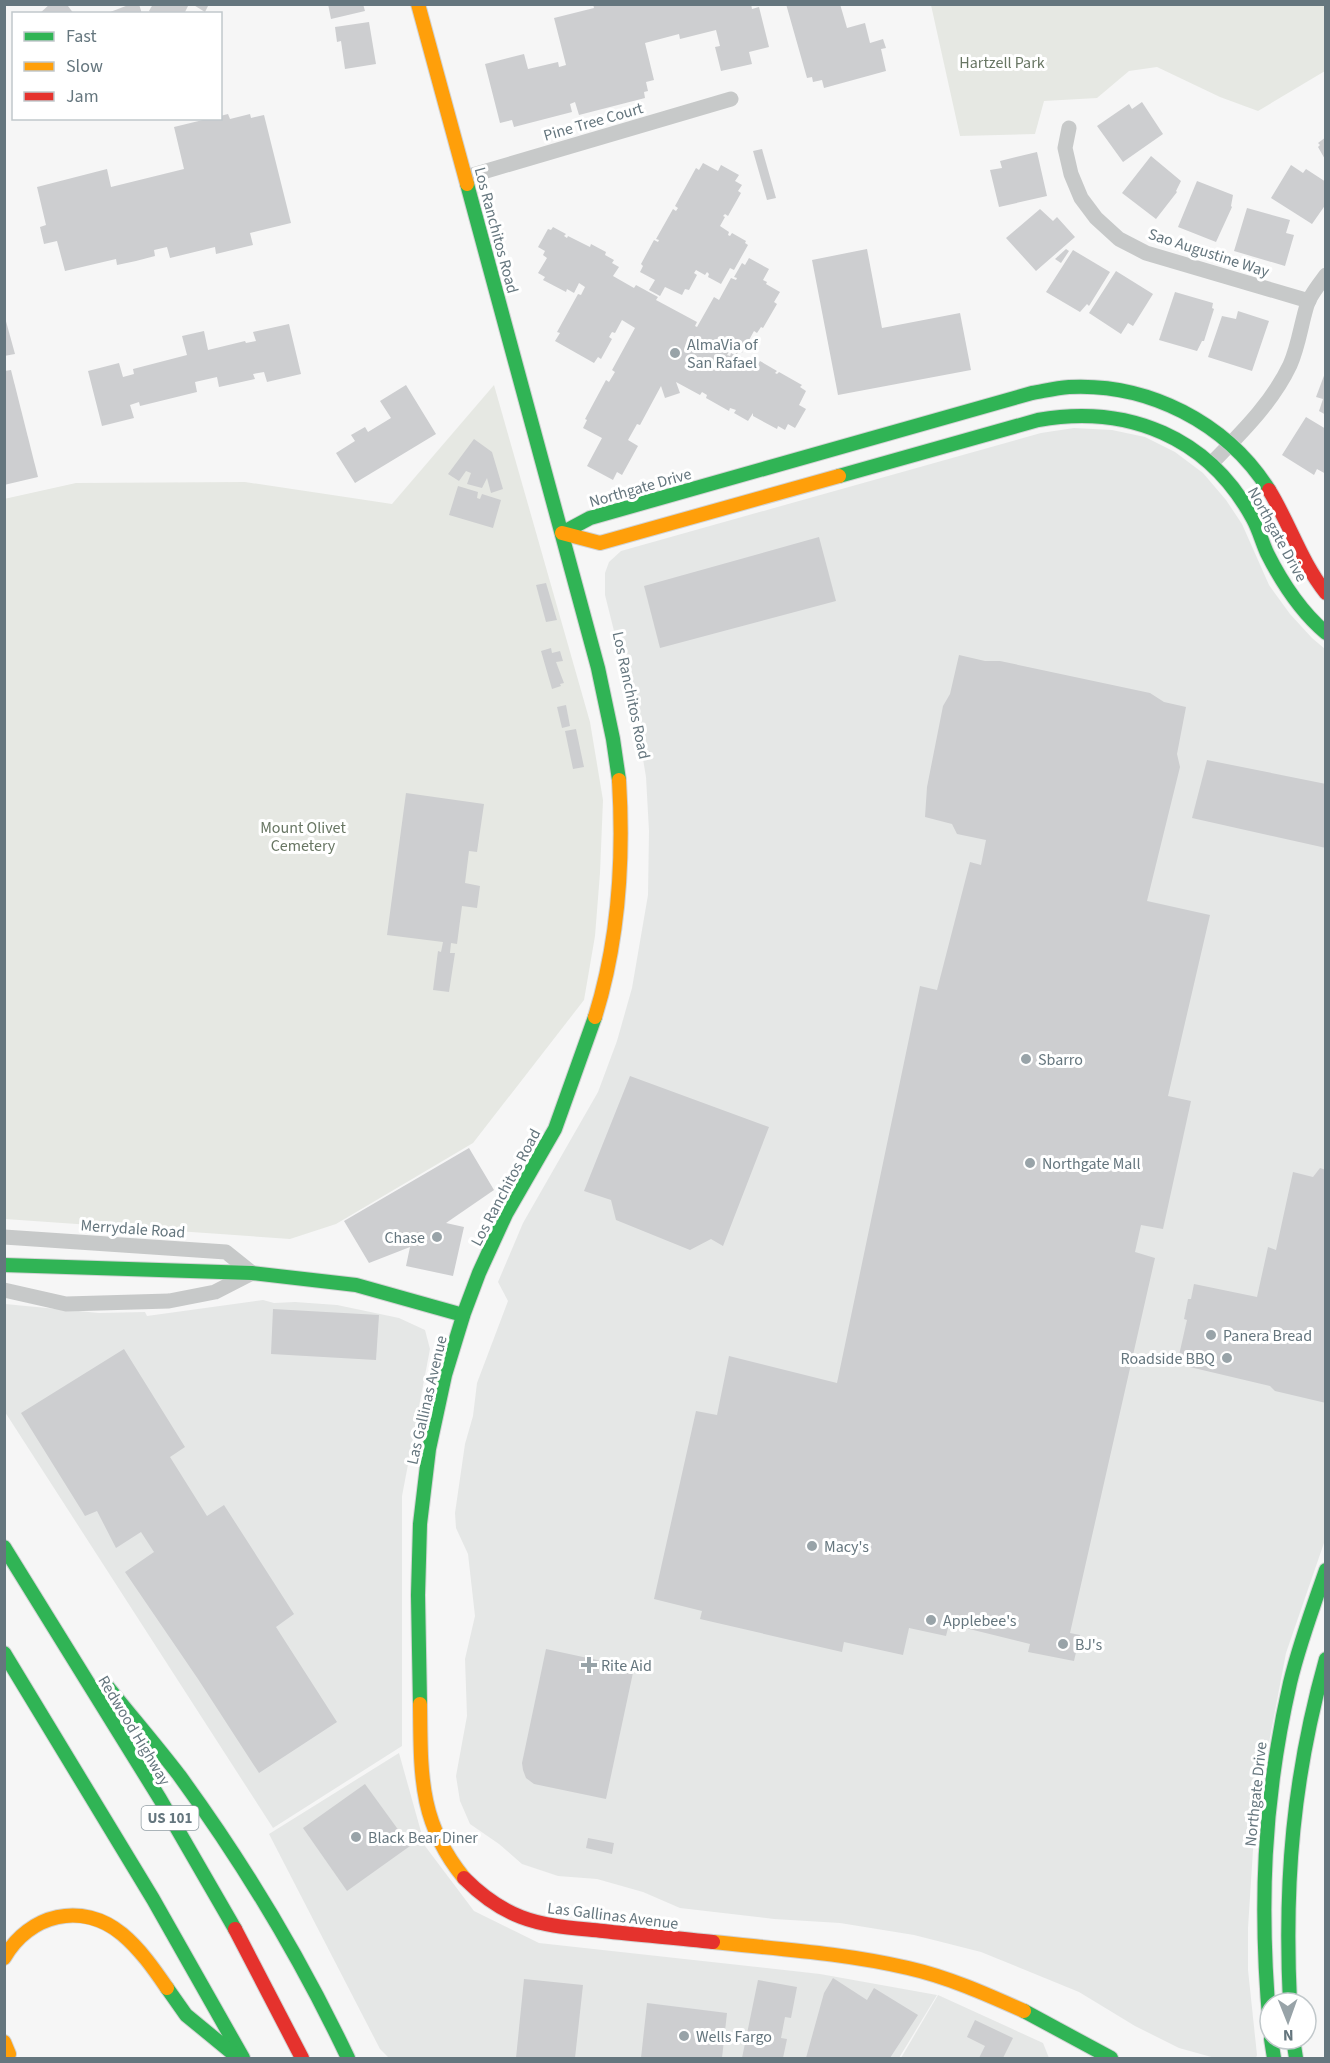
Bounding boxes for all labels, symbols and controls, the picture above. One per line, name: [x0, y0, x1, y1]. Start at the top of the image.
legend: [12, 12, 222, 120]
text: Fast: [66, 24, 97, 49]
park label: Hartzell Park: [959, 52, 1045, 74]
text: Slow: [66, 54, 103, 79]
text: Jam: [66, 84, 99, 109]
street label: Pine Tree Court: [541, 97, 646, 147]
street label: Los Ranchitos Road: [469, 165, 523, 296]
street label: Sao Augustine Way: [1145, 223, 1273, 283]
place label: AlmaVia of San Rafael: [687, 334, 759, 374]
marker: AlmaVia of San Rafael: [668, 346, 682, 360]
street label: Northgate Drive: [587, 463, 694, 513]
street label: Northgate Drive: [1242, 483, 1312, 586]
street label: Los Ranchitos Road: [607, 629, 655, 761]
park label: Mount Olivet Cemetery: [260, 817, 346, 857]
place label: Sbarro: [1038, 1049, 1083, 1071]
marker: Sbarro: [1019, 1052, 1033, 1066]
street label: Los Ranchitos Road: [466, 1125, 546, 1250]
place label: Northgate Mall: [1042, 1153, 1141, 1175]
marker: Northgate Mall: [1023, 1156, 1037, 1170]
street label: Merrydale Road: [80, 1214, 186, 1244]
place label: Chase: [384, 1227, 425, 1249]
marker: Chase: [430, 1230, 444, 1244]
place label: Panera Bread: [1223, 1325, 1312, 1347]
marker: Panera Bread: [1204, 1328, 1218, 1342]
street label: Las Gallinas Avenue: [401, 1333, 453, 1467]
place label: Roadside BBQ: [1121, 1348, 1215, 1370]
marker: Roadside BBQ: [1220, 1351, 1234, 1365]
place label: Macy's: [824, 1536, 869, 1558]
marker: Macy's: [805, 1539, 819, 1553]
place label: Applebee's: [943, 1610, 1017, 1632]
marker: Applebee's: [924, 1613, 938, 1627]
place label: BJ's: [1075, 1634, 1102, 1656]
marker: BJ's: [1056, 1637, 1070, 1651]
place label: Rite Aid: [601, 1655, 652, 1677]
marker: Rite Aid: [582, 1658, 596, 1672]
street label: Redwood Highway: [93, 1671, 176, 1790]
street label: Northgate Drive: [1240, 1741, 1272, 1848]
road number: US 101: [142, 1806, 198, 1830]
place label: Black Bear Diner: [368, 1827, 478, 1849]
marker: Black Bear Diner: [349, 1830, 363, 1844]
street label: Las Gallinas Avenue: [546, 1897, 680, 1935]
north arrow: [1258, 1991, 1318, 2051]
text: N: [1283, 2024, 1294, 2046]
place label: Wells Fargo: [696, 2026, 772, 2048]
marker: Wells Fargo: [677, 2029, 691, 2043]

